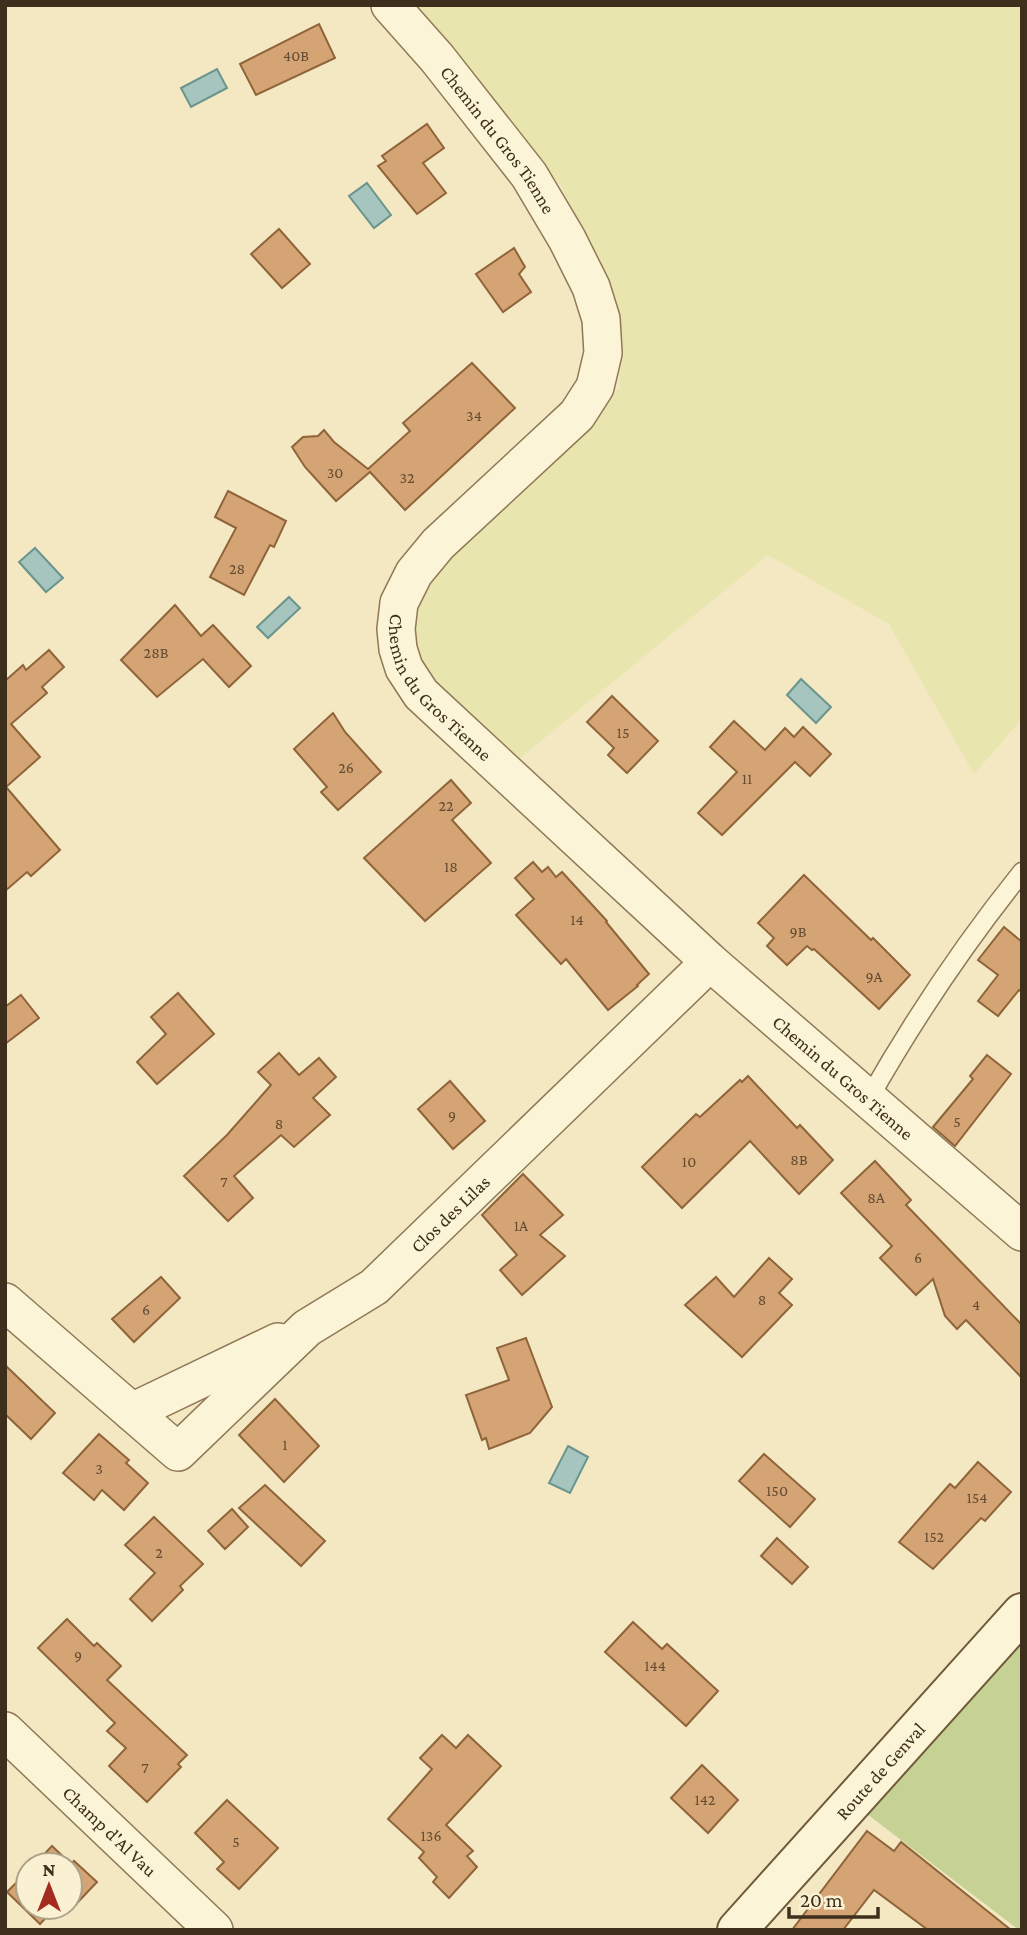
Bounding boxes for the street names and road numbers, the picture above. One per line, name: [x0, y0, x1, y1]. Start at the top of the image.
street label: Chemin du Gros Tienne: [437, 62, 560, 217]
street label: Chemin du Gros Tienne: [385, 613, 496, 765]
street label: Chemin du Gros Tienne: [769, 1011, 918, 1144]
street label: Clos des Lilas: [406, 1171, 494, 1257]
street label: Route de Genval: [831, 1718, 929, 1824]
street label: Champ d'Al Vau: [59, 1781, 161, 1880]

